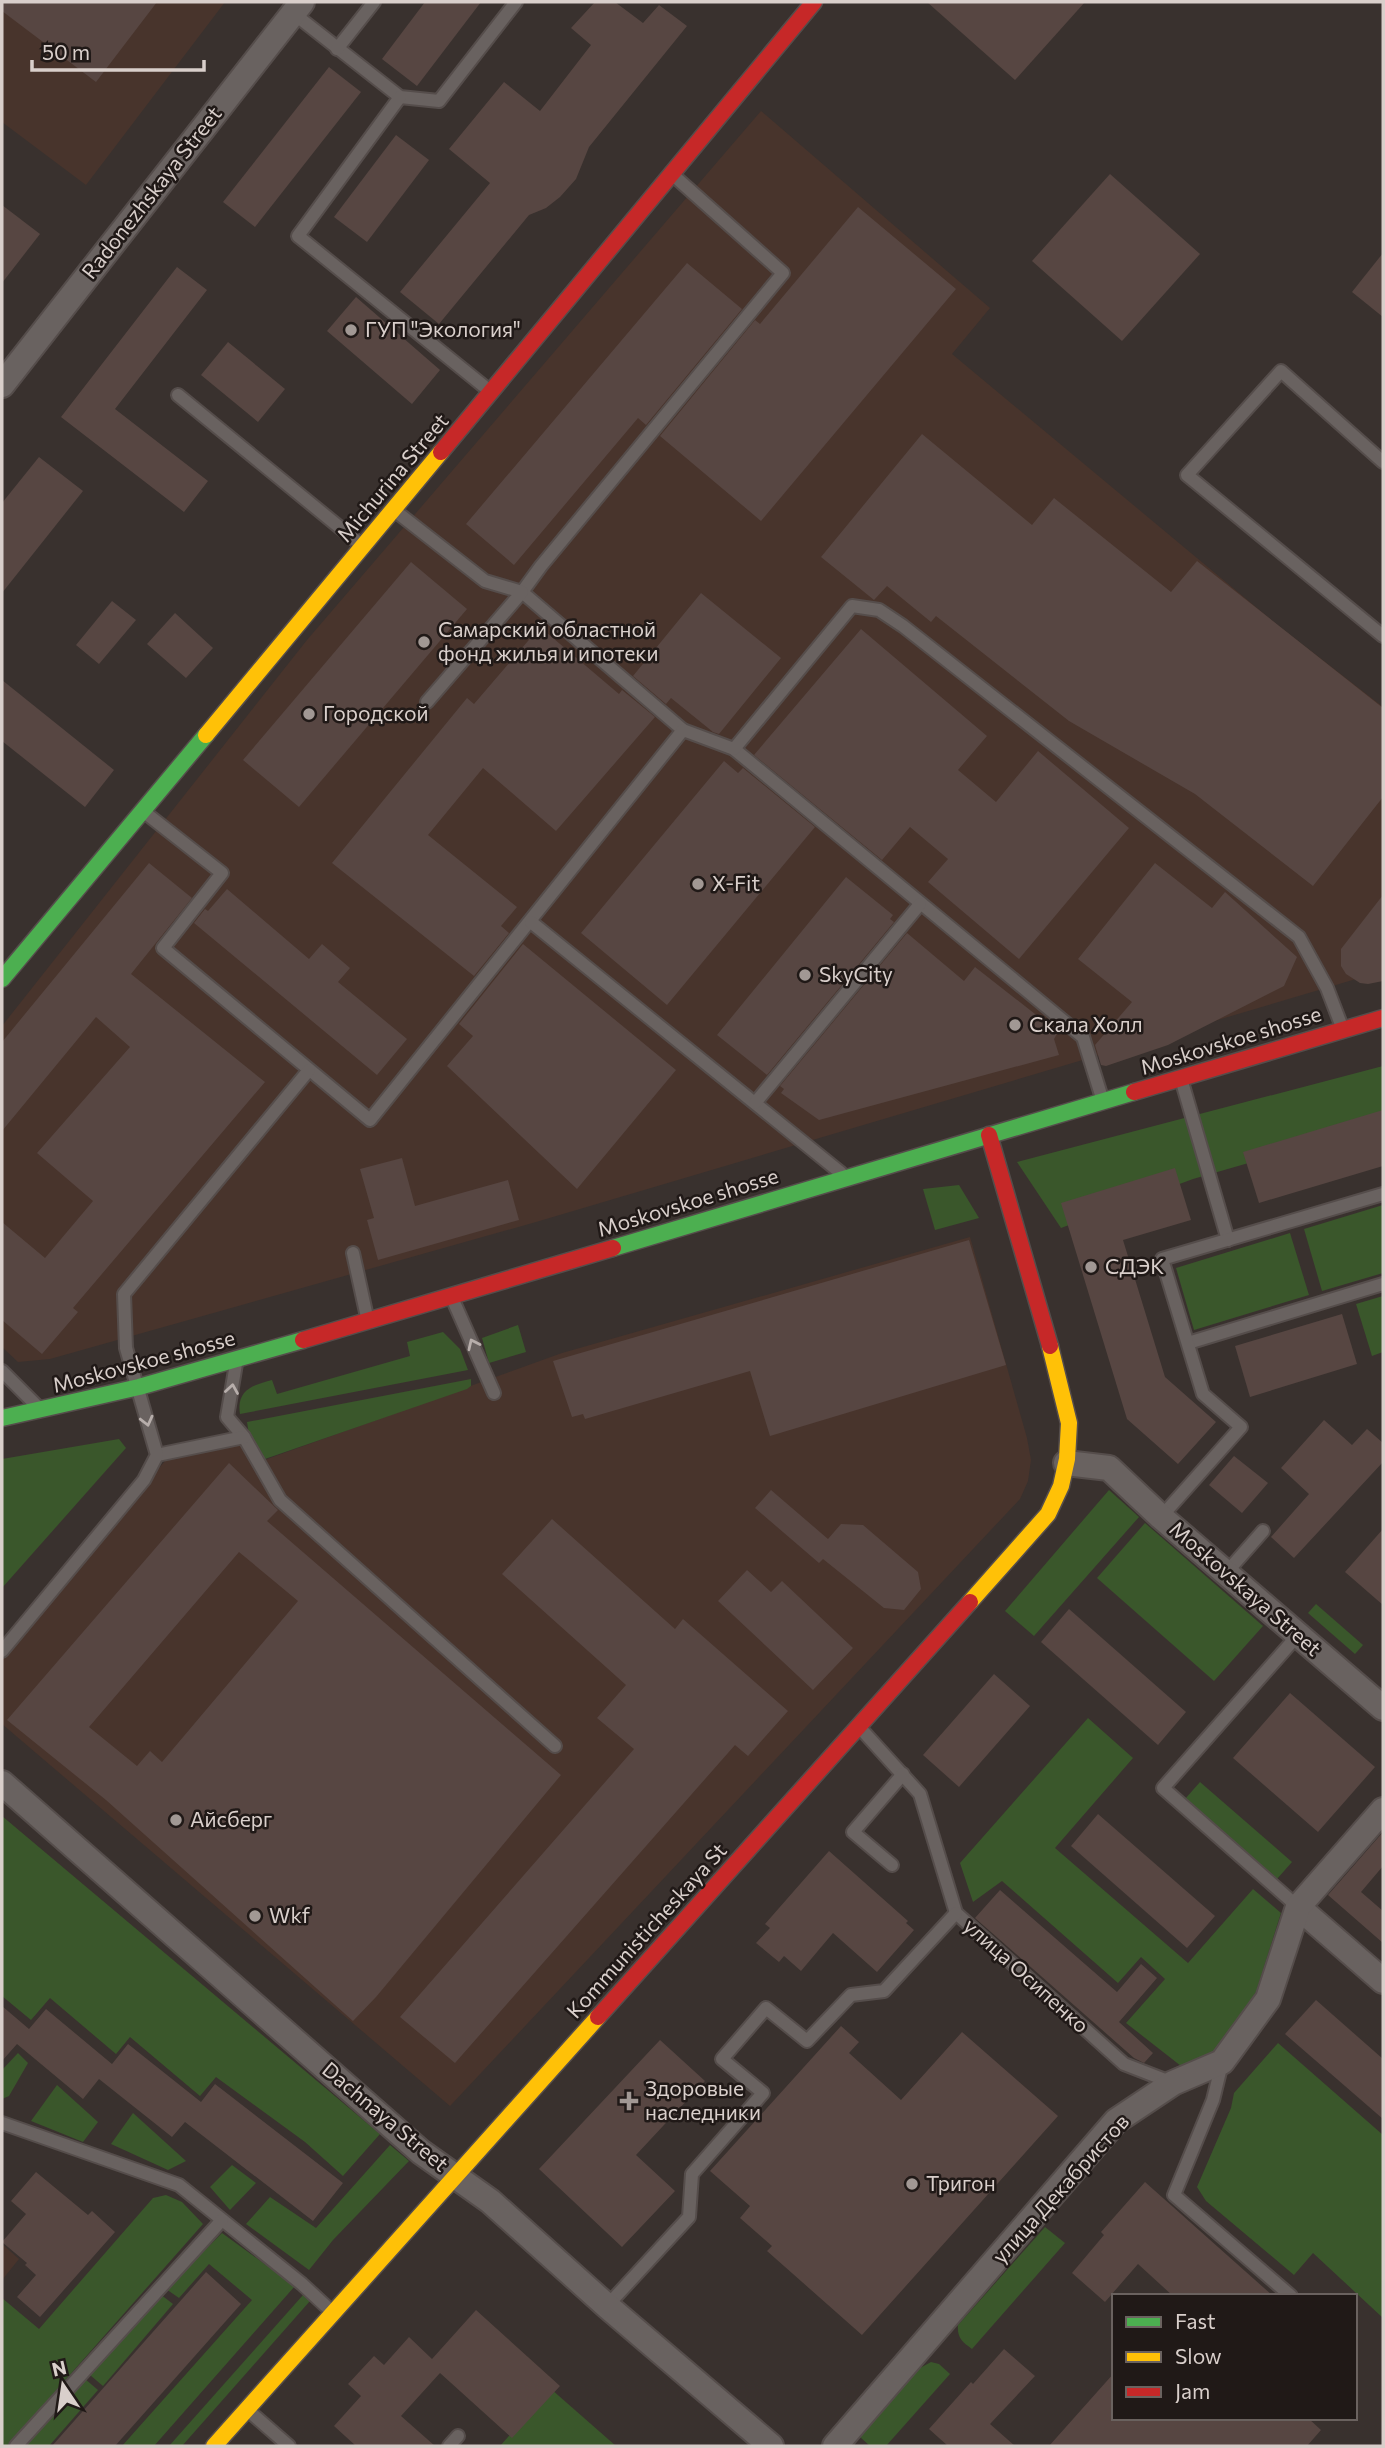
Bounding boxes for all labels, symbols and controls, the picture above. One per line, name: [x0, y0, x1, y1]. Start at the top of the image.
scale bar: [32, 28, 203, 72]
text: 50 m: [42, 39, 90, 64]
street label: Radonezhskaya Street: [76, 101, 226, 283]
place label: ГУП "Экология": [365, 316, 521, 341]
marker: ГУП "Экология": [343, 322, 359, 338]
street label: Michurina Street: [331, 408, 453, 546]
place label: Самарский областной фонд жилья и ипотеки: [438, 616, 659, 665]
marker: Самарский областной фонд жилья и ипотеки: [416, 634, 432, 650]
place label: Городской: [323, 700, 429, 725]
marker: Городской: [301, 706, 317, 722]
place label: X-Fit: [712, 870, 760, 895]
marker: X-Fit: [690, 876, 706, 892]
place label: SkyCity: [819, 961, 893, 986]
marker: SkyCity: [797, 967, 813, 983]
street label: Moskovskoe shosse: [1137, 1000, 1324, 1079]
place label: Скала Холл: [1029, 1011, 1143, 1036]
marker: Скала Холл: [1007, 1017, 1023, 1033]
street label: Moskovskoe shosse: [594, 1162, 781, 1241]
place label: СДЭК: [1105, 1253, 1164, 1278]
marker: СДЭК: [1083, 1259, 1099, 1275]
street label: Moskovskoe shosse: [50, 1324, 238, 1397]
one-way arrow: [467, 1339, 481, 1351]
one-way arrow: [224, 1383, 239, 1395]
one-way arrow: [139, 1415, 153, 1427]
street label: Moskovskaya Street: [1165, 1515, 1327, 1660]
place label: Айсберг: [190, 1806, 272, 1831]
marker: Айсберг: [168, 1812, 184, 1828]
street label: Kommunisticheskaya St: [561, 1837, 731, 2023]
place label: Wkf: [269, 1902, 311, 1927]
marker: Wkf: [247, 1908, 263, 1924]
street label: улица Осипенко: [959, 1912, 1095, 2037]
street label: Dachnaya Street: [318, 2056, 454, 2176]
place label: Здоровые наследники: [645, 2075, 761, 2124]
marker: Здоровые наследники: [619, 2091, 639, 2111]
street label: улица Декабристов: [986, 2108, 1133, 2268]
place label: Тригон: [926, 2170, 996, 2195]
marker: Тригон: [904, 2176, 920, 2192]
legend: [1112, 2294, 1357, 2420]
text: Fast: [1175, 2308, 1216, 2333]
text: Slow: [1175, 2343, 1222, 2368]
north arrow: [28, 2350, 98, 2420]
text: N: [50, 2355, 69, 2381]
text: Jam: [1175, 2378, 1210, 2403]

